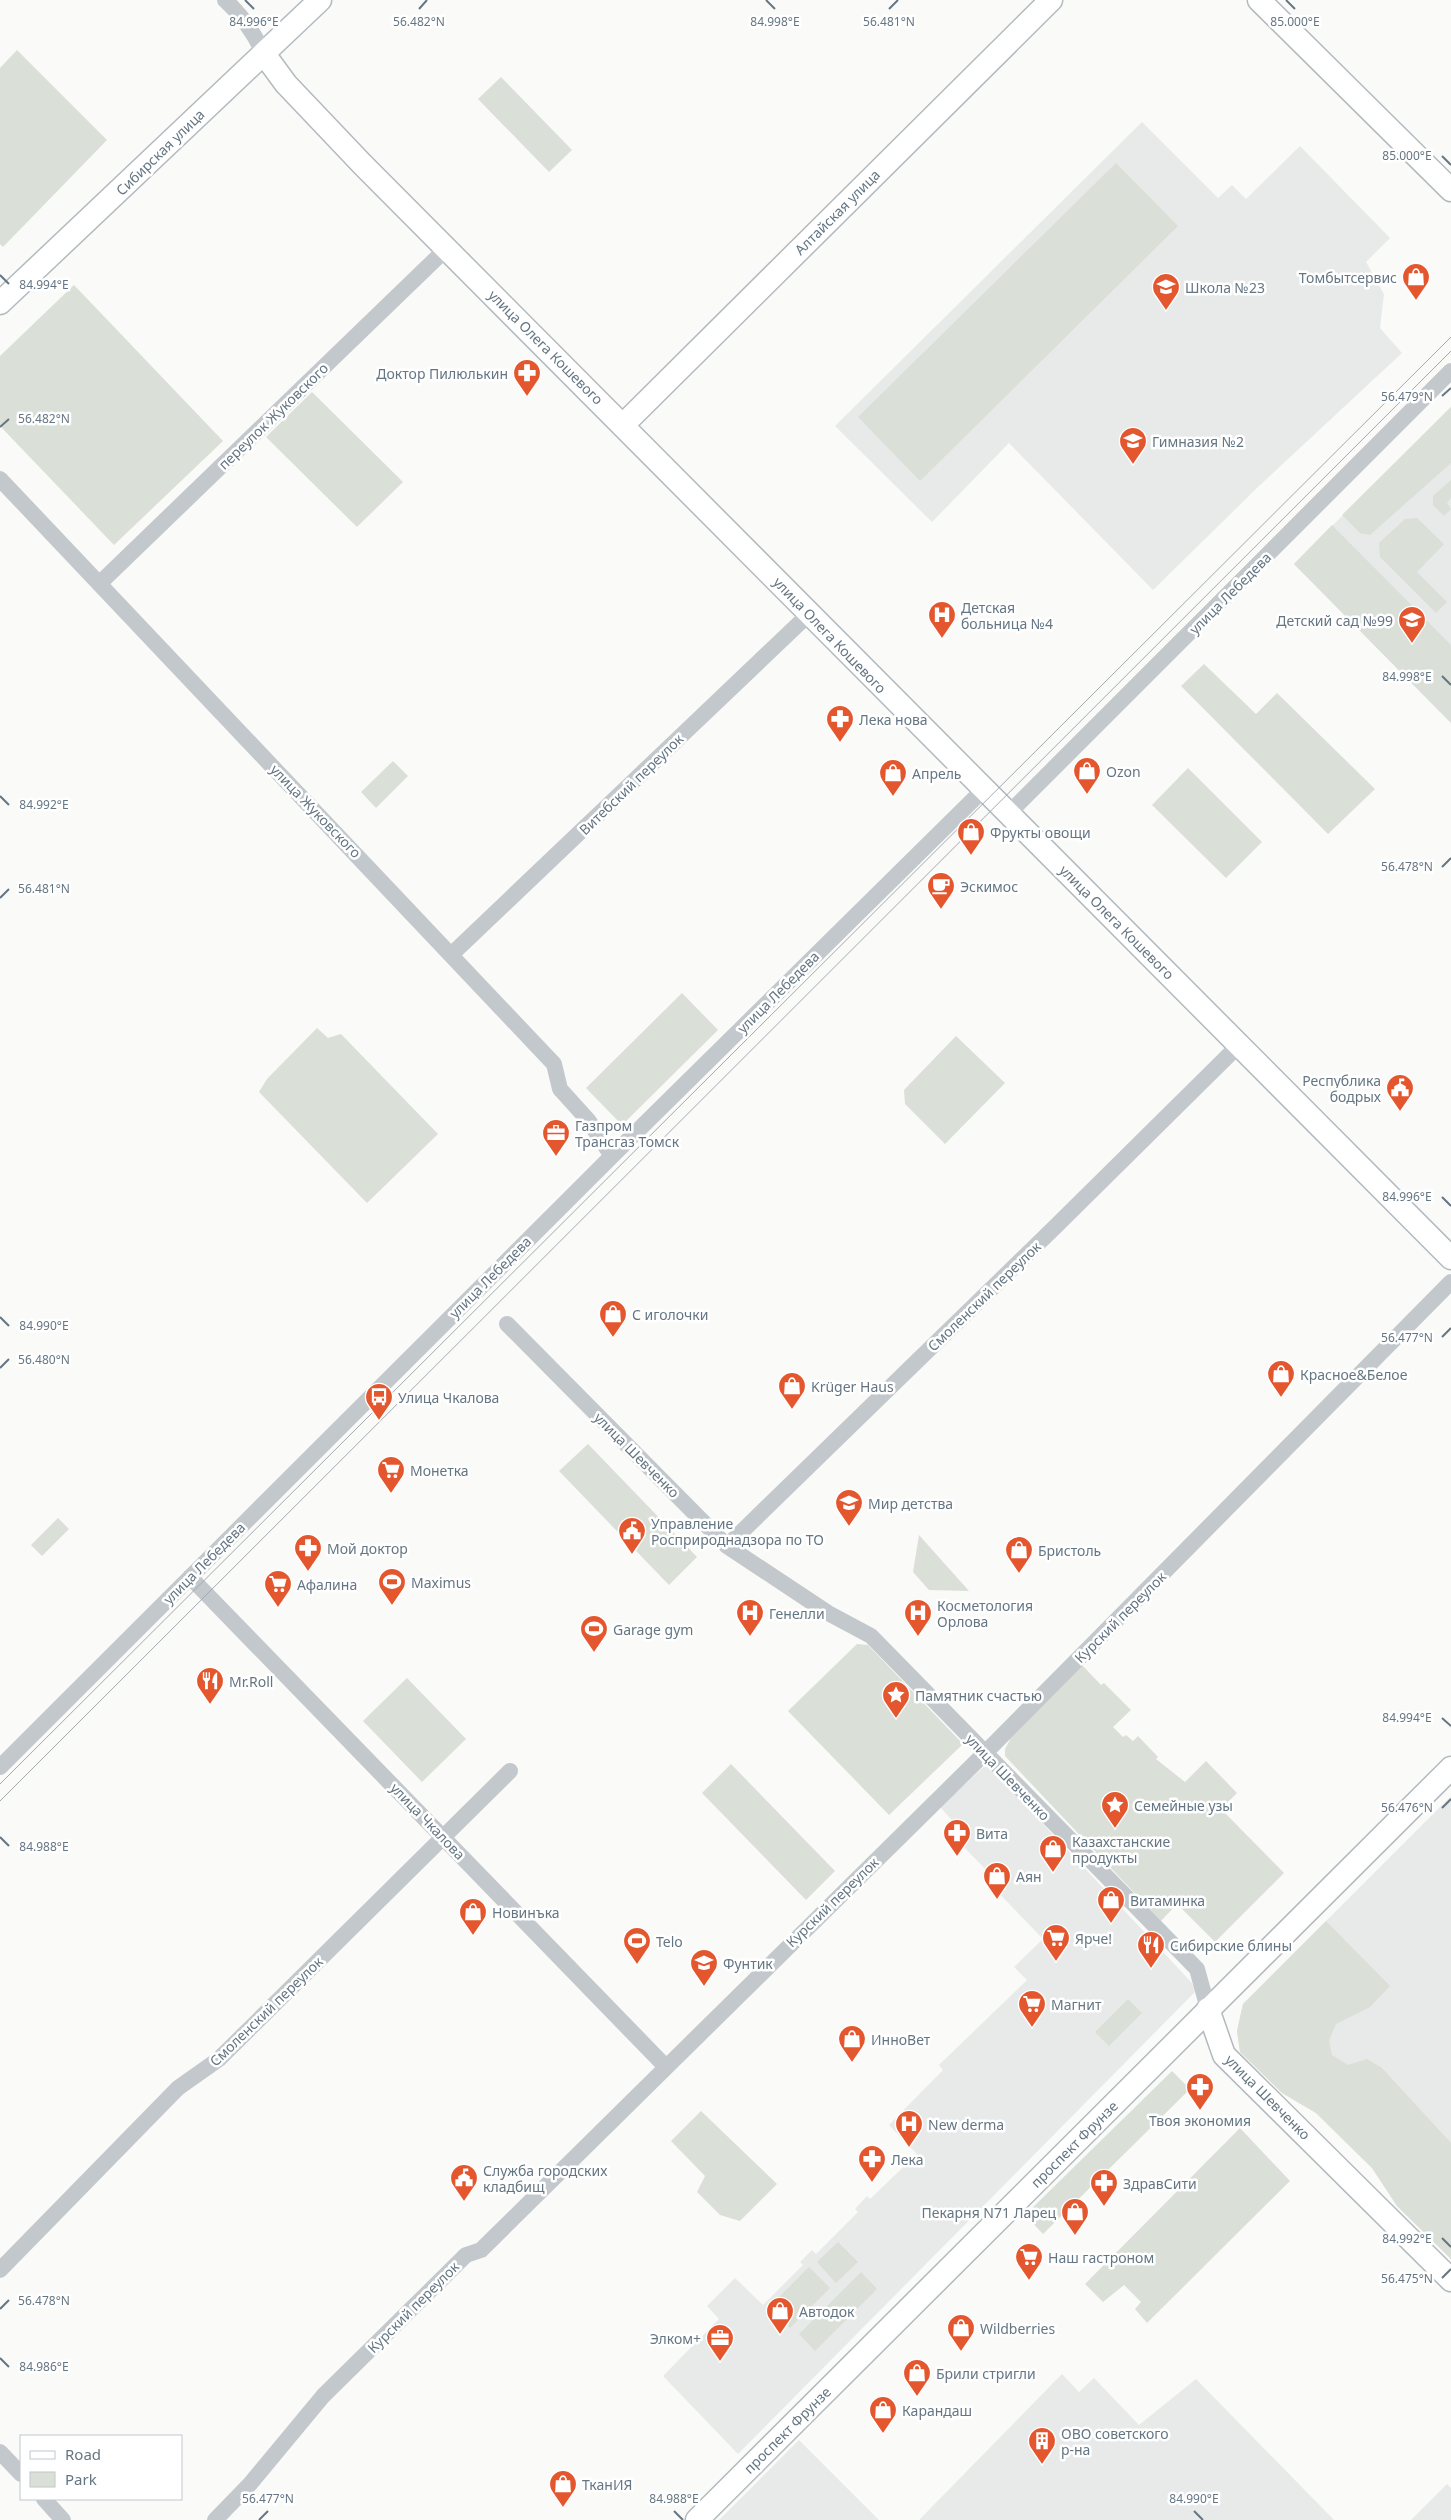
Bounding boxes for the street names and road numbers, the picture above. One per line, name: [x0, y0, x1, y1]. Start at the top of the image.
street label: Сибирская улица: [112, 105, 208, 199]
street label: Алтайская улица: [790, 165, 884, 259]
street label: улица Олега Кошевого: [485, 286, 607, 408]
street label: переулок Жуковского: [214, 359, 332, 473]
street label: улица Лебедева: [1185, 548, 1275, 638]
street label: улица Олега Кошевого: [769, 573, 891, 697]
street label: Витебский переулок: [575, 729, 688, 839]
street label: улица Жуковского: [266, 760, 366, 862]
street label: улица Олега Кошевого: [1056, 861, 1178, 983]
street label: улица Лебедева: [733, 947, 823, 1037]
street label: улица Лебедева: [445, 1232, 535, 1322]
street label: Смоленский переулок: [923, 1237, 1045, 1355]
street label: улица Шевченко: [590, 1408, 684, 1502]
street label: улица Лебедева: [159, 1518, 249, 1608]
street label: Курский переулок: [1070, 1567, 1170, 1667]
street label: улица Шевченко: [962, 1730, 1054, 1824]
street label: улица Чкалова: [386, 1778, 470, 1864]
street label: Курский переулок: [782, 1852, 883, 1951]
street label: Смоленский переулок: [205, 1952, 327, 2070]
street label: улица Шевченко: [1221, 2050, 1315, 2144]
street label: проспект Фрунзе: [1026, 2096, 1122, 2192]
street label: Курский переулок: [363, 2257, 463, 2357]
street label: проспект Фрунзе: [739, 2382, 835, 2478]

